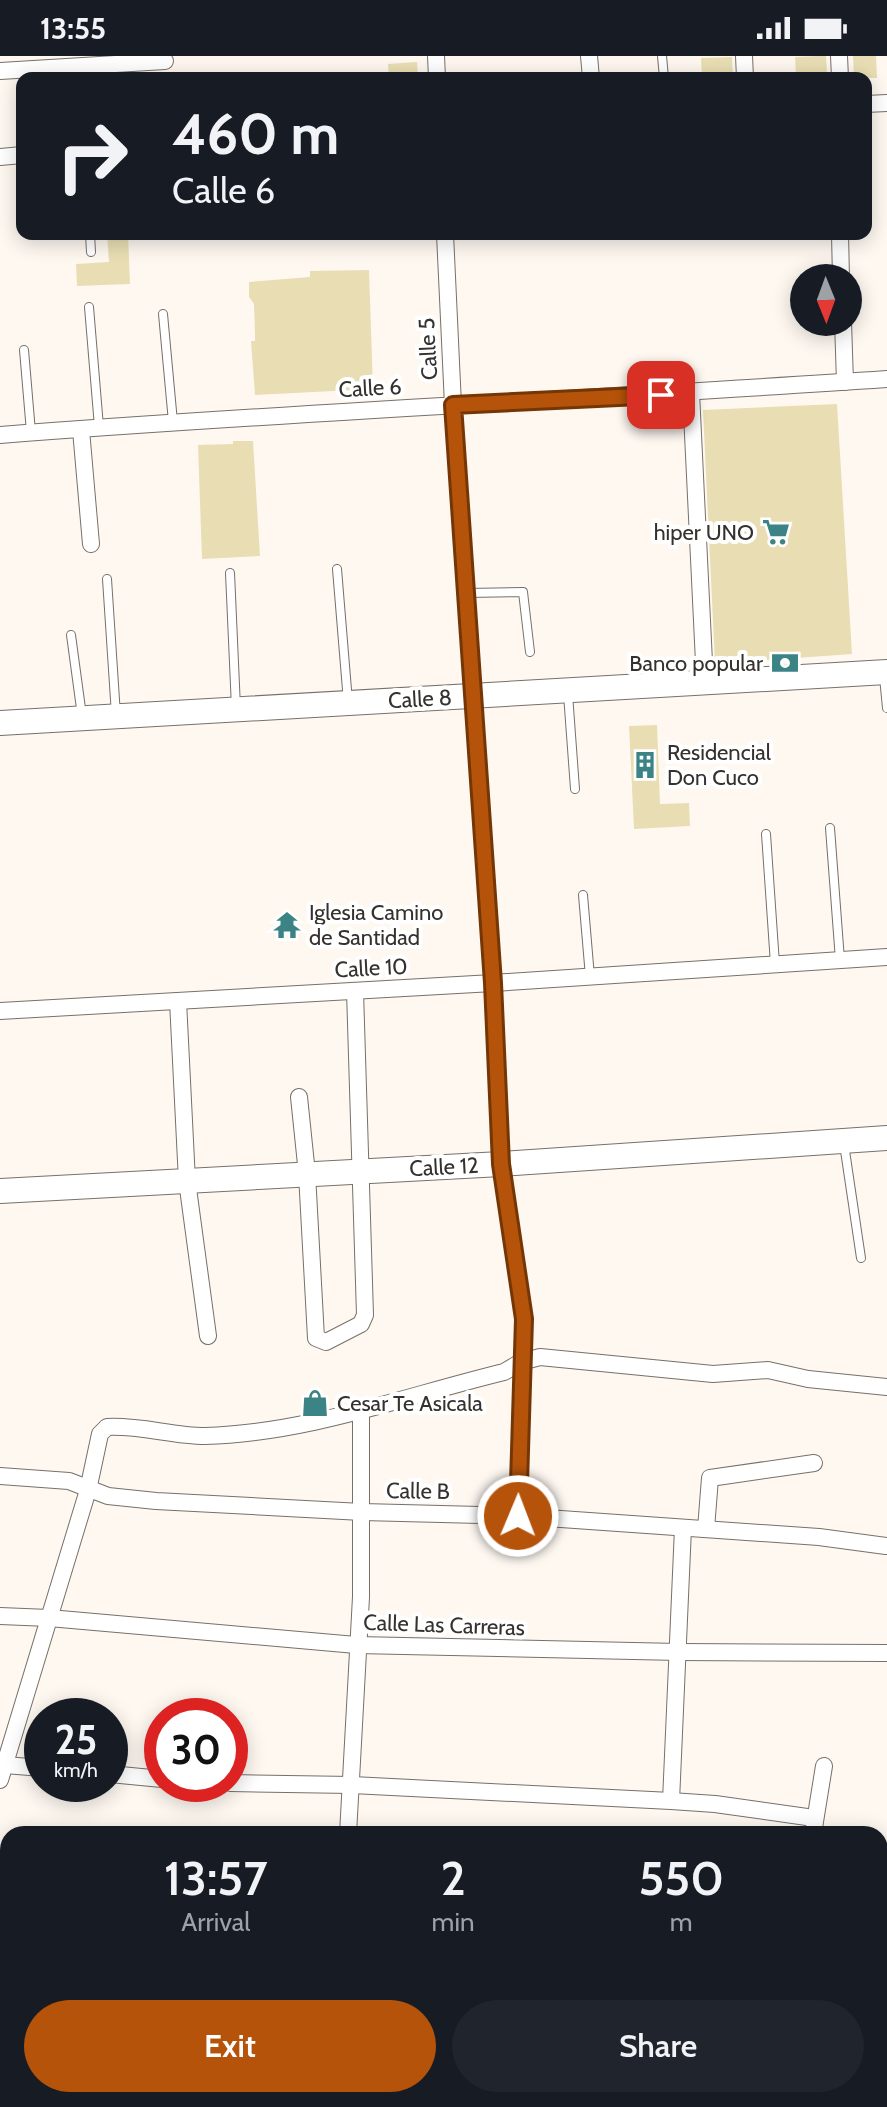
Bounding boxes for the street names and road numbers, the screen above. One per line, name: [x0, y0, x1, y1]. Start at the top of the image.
street label: Calle 5: [413, 317, 443, 381]
street label: Calle 6: [338, 373, 402, 403]
street label: Calle 8: [387, 684, 453, 714]
street label: Calle 10: [334, 953, 408, 983]
street label: Calle 12: [409, 1152, 479, 1182]
street label: Calle B: [386, 1477, 450, 1505]
street label: Calle Las Carreras: [363, 1609, 525, 1641]

